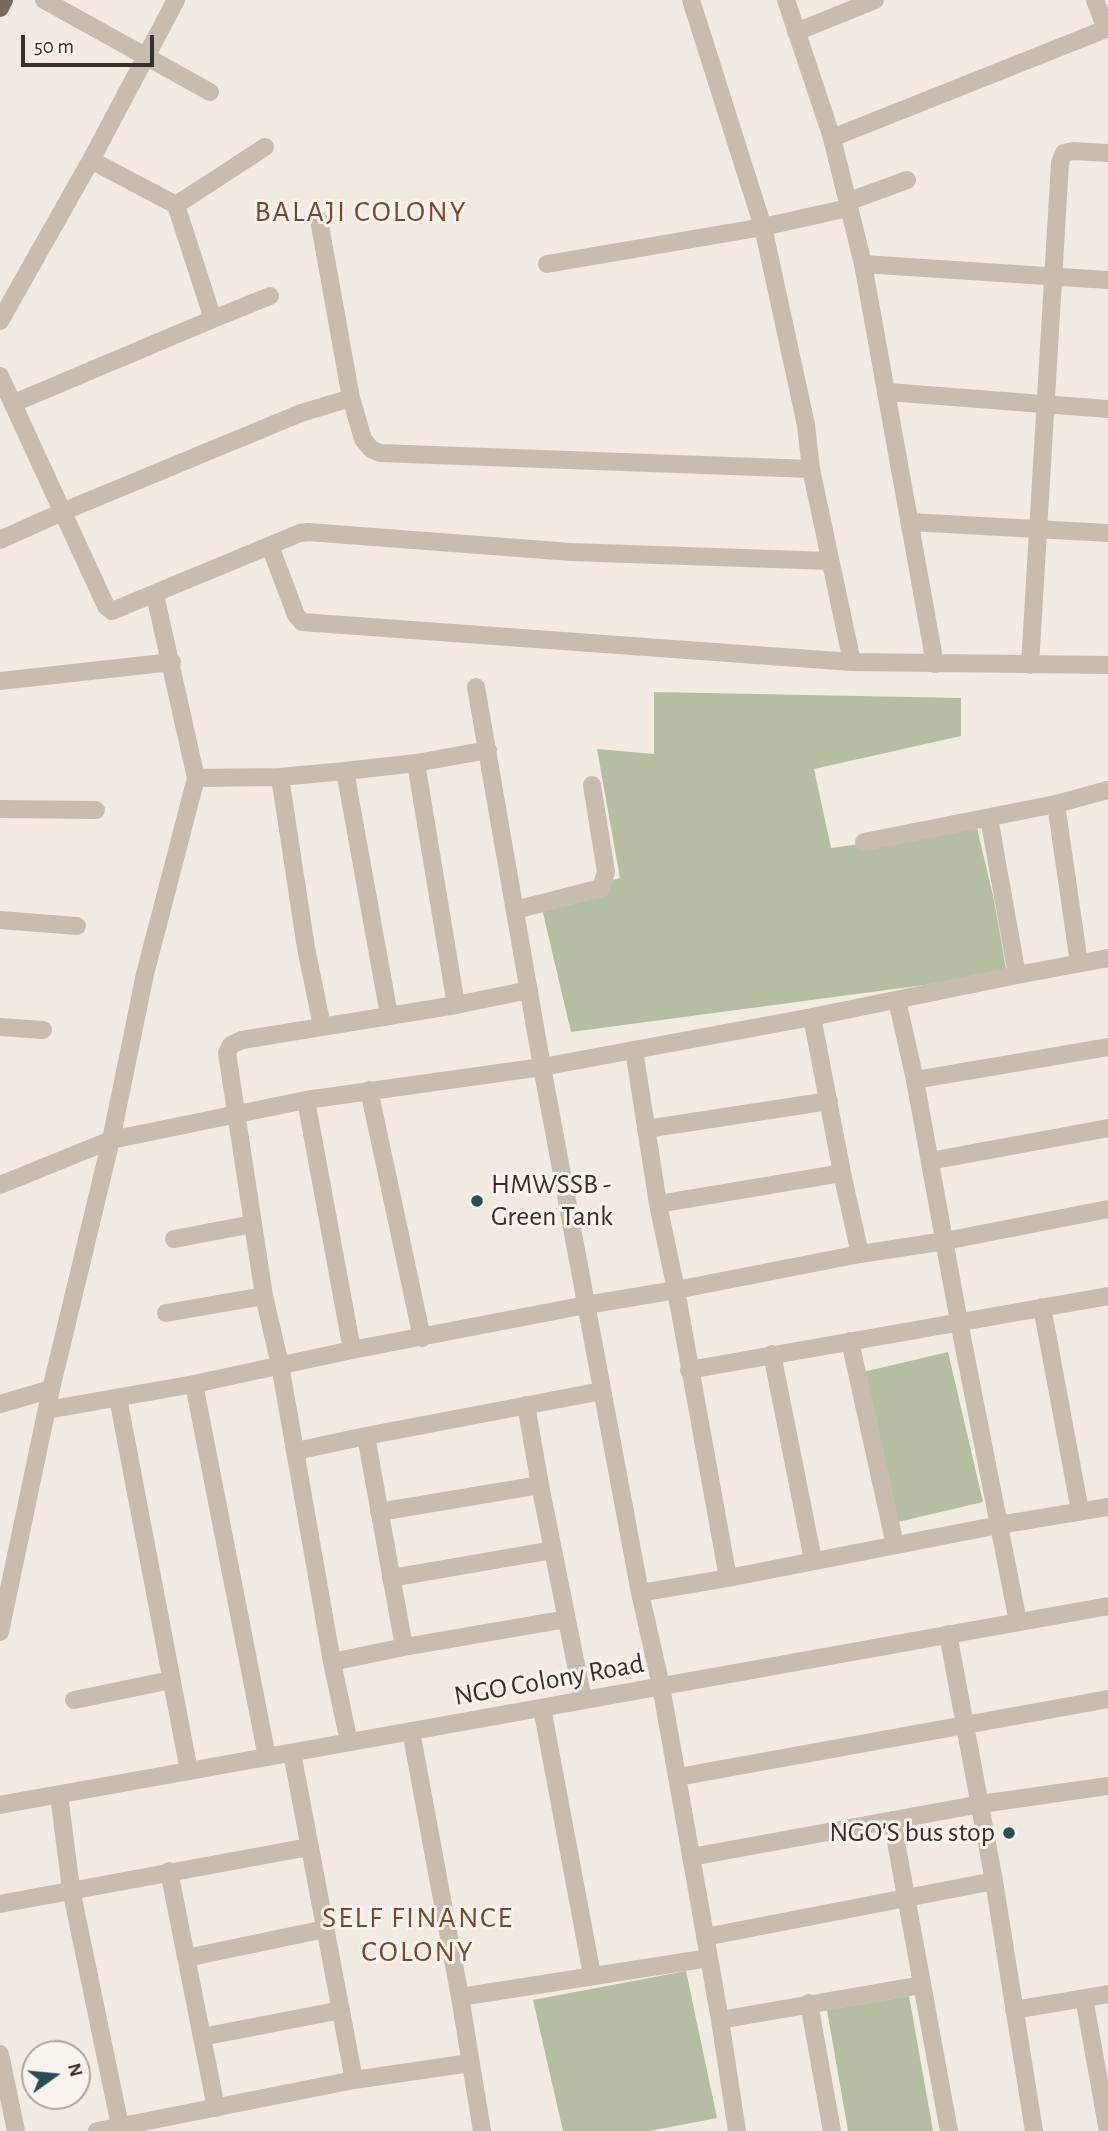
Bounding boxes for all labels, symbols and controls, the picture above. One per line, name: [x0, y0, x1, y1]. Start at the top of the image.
scale bar: [24, 21, 158, 65]
text: 50 m: [34, 36, 74, 57]
district label: BALAJI COLONY: [256, 194, 466, 230]
place label: HMWSSB - Green Tank: [491, 1168, 613, 1234]
marker: HMWSSB - Green Tank: [469, 1193, 485, 1209]
street label: NGO Colony Road: [451, 1647, 647, 1713]
place label: NGO'S bus stop: [829, 1816, 995, 1850]
marker: NGO'S bus stop: [1001, 1825, 1017, 1841]
district label: SELF FINANCE COLONY: [324, 1900, 512, 1970]
north arrow: [21, 2040, 91, 2110]
text: N: [64, 2061, 86, 2079]

